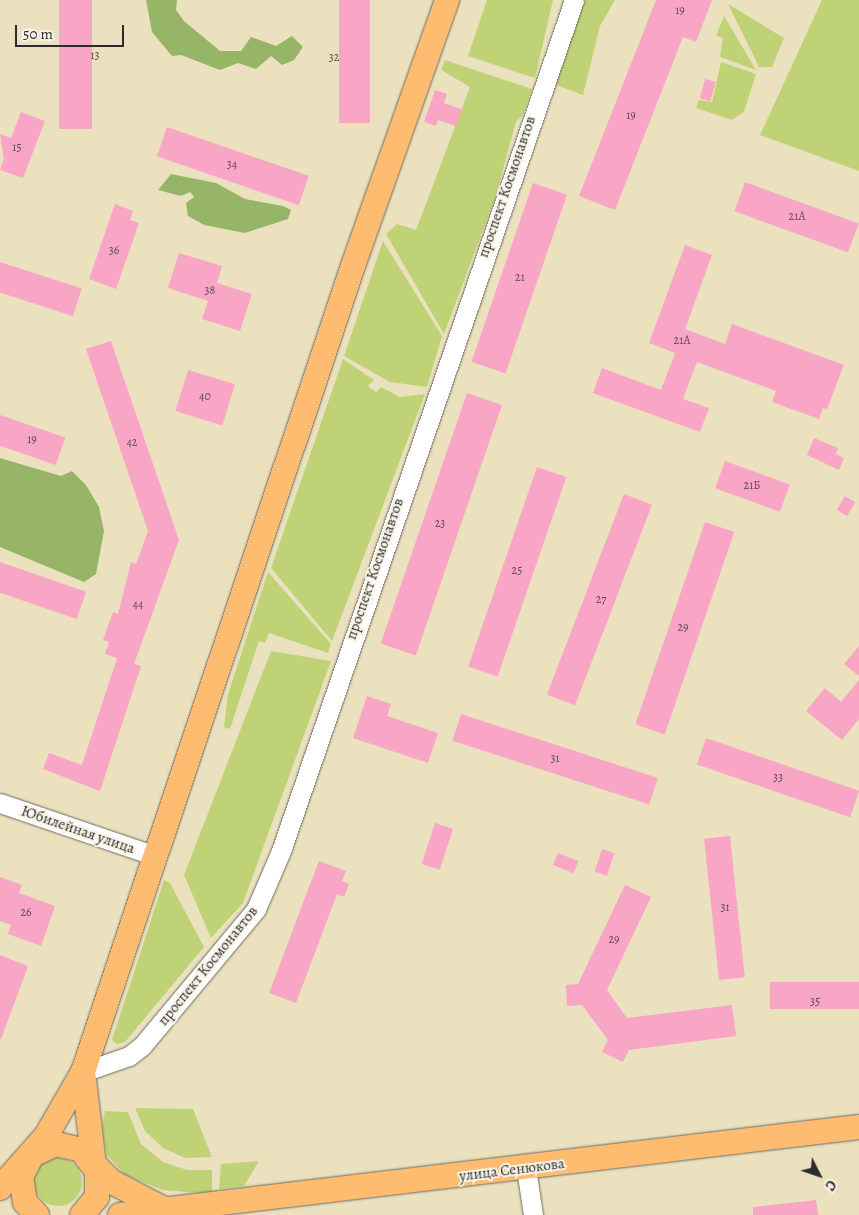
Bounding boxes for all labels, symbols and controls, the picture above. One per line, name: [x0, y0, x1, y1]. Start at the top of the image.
house number: 19: [675, 4, 685, 18]
scale bar: [18, 15, 126, 47]
text: 50 m: [23, 24, 53, 44]
house number: 13: [90, 49, 100, 63]
house number: 32: [329, 51, 339, 65]
house number: 19: [626, 109, 636, 123]
street label: проспект Космонавтов: [474, 114, 540, 260]
house number: 15: [12, 141, 22, 155]
house number: 34: [227, 158, 237, 172]
house number: 21А: [789, 210, 805, 224]
house number: 36: [109, 244, 119, 258]
house number: 21: [515, 271, 525, 285]
house number: 38: [205, 284, 215, 298]
house number: 21А: [674, 334, 690, 348]
house number: 40: [199, 390, 211, 404]
house number: 19: [27, 433, 37, 447]
house number: 42: [126, 436, 138, 450]
house number: 21Б: [744, 479, 760, 493]
street label: проспект Космонавтов: [342, 496, 408, 642]
house number: 23: [435, 517, 445, 531]
house number: 25: [512, 564, 522, 578]
house number: 27: [596, 593, 606, 607]
house number: 44: [133, 598, 143, 612]
house number: 29: [677, 621, 689, 635]
house number: 31: [550, 752, 560, 766]
house number: 33: [773, 771, 783, 785]
street label: Юбилейная улица: [19, 802, 137, 858]
house number: 31: [720, 901, 730, 915]
street label: проспект Космонавтов: [154, 903, 262, 1029]
house number: 26: [20, 906, 32, 920]
house number: 29: [608, 933, 620, 947]
house number: 35: [810, 995, 820, 1009]
north arrow: [794, 1150, 844, 1200]
street label: улица Сенюкова: [458, 1155, 566, 1185]
text: С: [821, 1176, 841, 1195]

